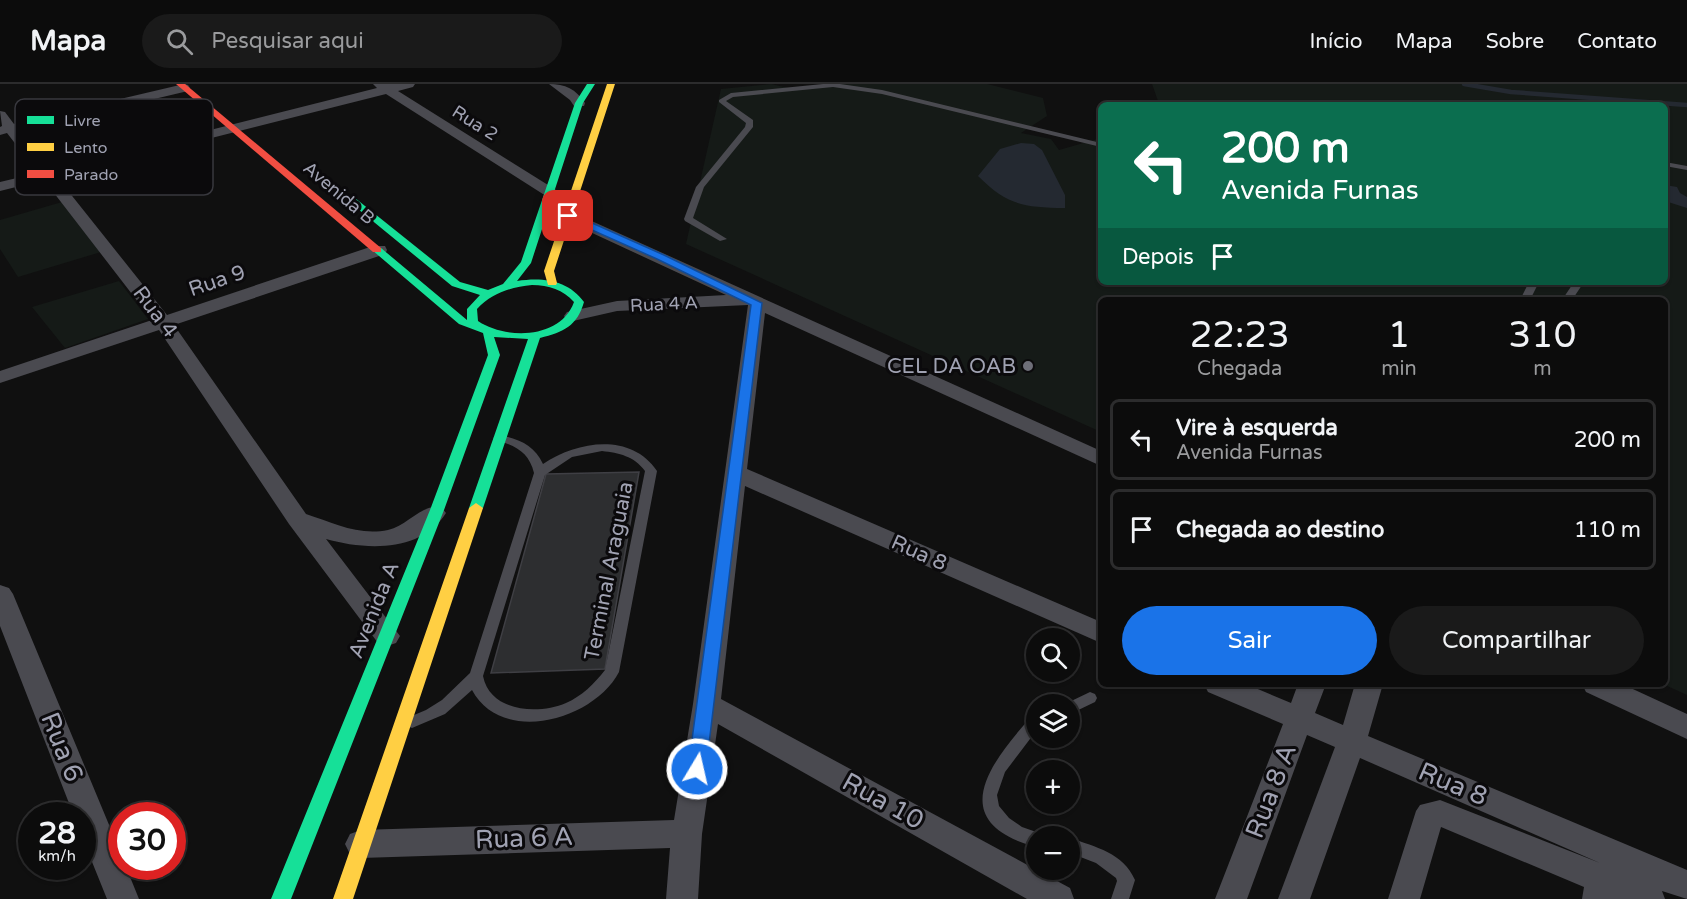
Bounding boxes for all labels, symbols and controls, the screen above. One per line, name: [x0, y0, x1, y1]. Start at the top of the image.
search box: [142, 14, 562, 68]
text: Mapa: [30, 24, 106, 58]
icon: search: [163, 25, 196, 58]
text: Pesquisar aqui: [211, 28, 364, 54]
text: Início: [1310, 29, 1362, 54]
text: Mapa: [1395, 29, 1453, 54]
text: Sobre: [1486, 29, 1544, 54]
text: Contato: [1577, 29, 1657, 54]
legend: [15, 99, 213, 195]
street label: Rua 2: [448, 100, 502, 146]
text: Livre: [64, 111, 101, 131]
text: 200 m: [1221, 123, 1350, 174]
icon: left: [1122, 126, 1200, 204]
text: Lento: [64, 138, 108, 158]
street label: Avenida B: [299, 157, 379, 229]
text: Parado: [64, 165, 118, 185]
text: Avenida Furnas: [1221, 174, 1419, 207]
pin: [542, 190, 593, 241]
icon: arrive: [551, 199, 584, 232]
icon: arrive: [1206, 240, 1239, 273]
text: Depois: [1122, 244, 1194, 270]
street label: Rua 9: [185, 260, 249, 302]
street label: Rua 4: [128, 281, 182, 343]
street label: Rua 4 A: [629, 291, 699, 317]
text: 22:23: [1190, 314, 1290, 357]
text: 1: [1388, 314, 1410, 357]
text: 310: [1508, 314, 1576, 357]
place label: CEL DA OAB: [887, 354, 1016, 379]
text: Chegada: [1197, 357, 1282, 381]
text: min: [1381, 357, 1417, 381]
text: m: [1533, 357, 1552, 381]
marker: CEL DA OAB: [1021, 359, 1035, 373]
text: Vire à esquerda: [1176, 415, 1338, 441]
icon: left: [1125, 423, 1158, 456]
text: 200 m: [1574, 427, 1641, 453]
text: Avenida Furnas: [1176, 441, 1323, 465]
street label: Terminal Araguaia: [579, 480, 639, 662]
icon: arrive: [1125, 513, 1158, 546]
text: Chegada ao destino: [1176, 517, 1384, 543]
text: 110 m: [1574, 517, 1641, 543]
street label: Rua 8: [887, 530, 951, 576]
street label: Avenida A: [343, 558, 405, 662]
button: Sair: [1122, 606, 1377, 675]
button: Compartilhar: [1389, 606, 1644, 675]
map controls: [1026, 628, 1080, 880]
button: search: [1026, 628, 1080, 682]
button: layers: [1026, 694, 1080, 748]
street label: Rua 6: [34, 708, 90, 786]
position arrow: [665, 737, 729, 801]
street label: Rua 8 A: [1239, 740, 1303, 842]
street label: Rua 8: [1414, 756, 1492, 812]
button: +: [1026, 760, 1080, 814]
street label: Rua 10: [837, 766, 929, 836]
speed limit sign: 30: [108, 802, 186, 880]
text: 28: [38, 815, 76, 852]
street label: Rua 6 A: [474, 821, 574, 855]
button: −: [1026, 826, 1080, 880]
text: km/h: [38, 847, 76, 865]

